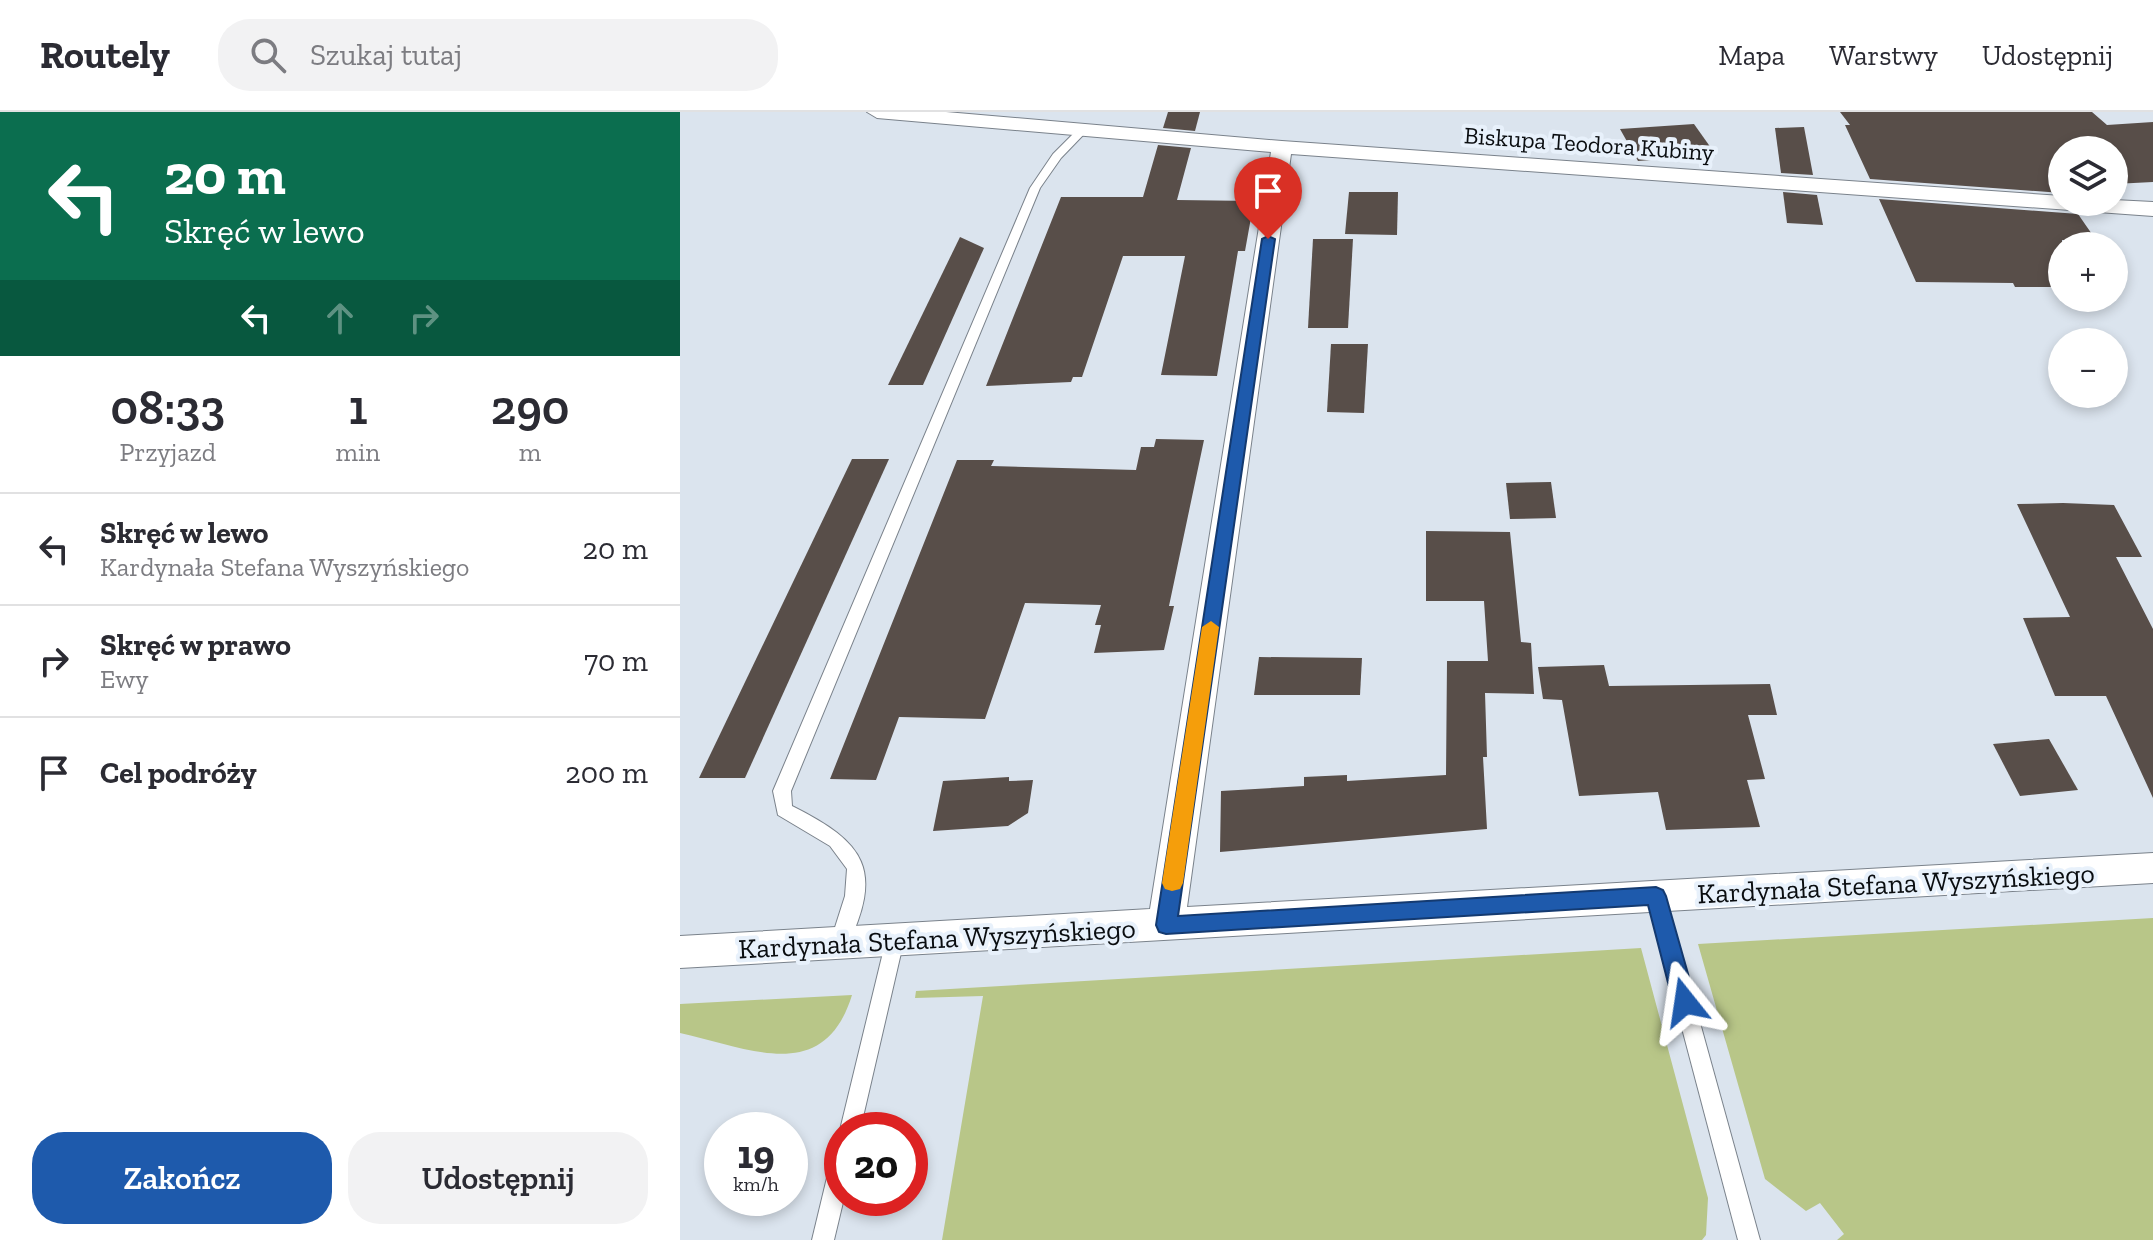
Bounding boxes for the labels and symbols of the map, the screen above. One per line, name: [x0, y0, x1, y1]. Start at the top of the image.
street label: Biskupa Teodora Kubiny: [1463, 120, 1716, 167]
pin: [1234, 157, 1302, 239]
street label: Kardynała Stefana Wyszyńskiego: [1697, 857, 2096, 910]
street label: Kardynała Stefana Wyszyńskiego: [738, 912, 1137, 965]
position arrow: [1643, 960, 1727, 1044]
speed limit sign: 20: [824, 1112, 928, 1216]

